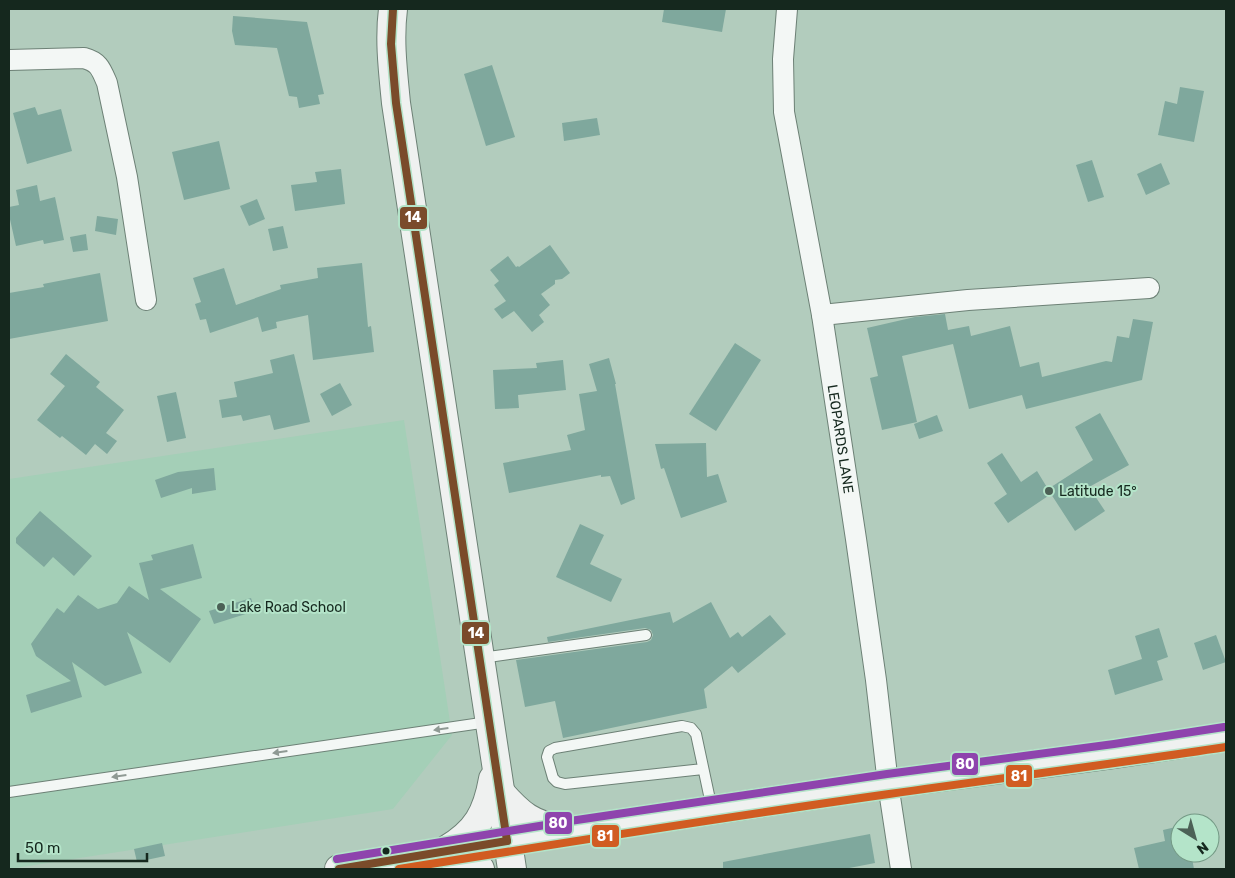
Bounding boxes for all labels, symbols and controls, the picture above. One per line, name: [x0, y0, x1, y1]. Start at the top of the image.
line badge: 14: [399, 206, 428, 230]
text: 14: [405, 209, 422, 226]
street label: LEOPARDS LANE: [824, 383, 857, 495]
place label: Latitude 15°: [1059, 483, 1137, 500]
marker: Latitude 15°: [1043, 485, 1055, 497]
place label: Lake Road School: [231, 599, 346, 616]
marker: Lake Road School: [215, 601, 227, 613]
line badge: 14: [461, 621, 490, 645]
text: 14: [468, 625, 485, 642]
one-way arrow: [433, 725, 449, 733]
one-way arrow: [272, 748, 288, 756]
line badge: 80: [951, 752, 979, 776]
text: 80: [956, 756, 975, 773]
line badge: 81: [1005, 764, 1033, 788]
text: 81: [1011, 768, 1027, 785]
one-way arrow: [111, 772, 127, 780]
line badge: 80: [544, 811, 573, 835]
north arrow: [1170, 813, 1220, 863]
text: 80: [549, 815, 568, 832]
line badge: 81: [591, 824, 620, 848]
text: 81: [597, 828, 613, 845]
scale bar: [18, 830, 146, 862]
text: N: [1193, 838, 1212, 858]
text: 50 m: [25, 839, 60, 857]
unlabelled marker: [381, 846, 391, 856]

